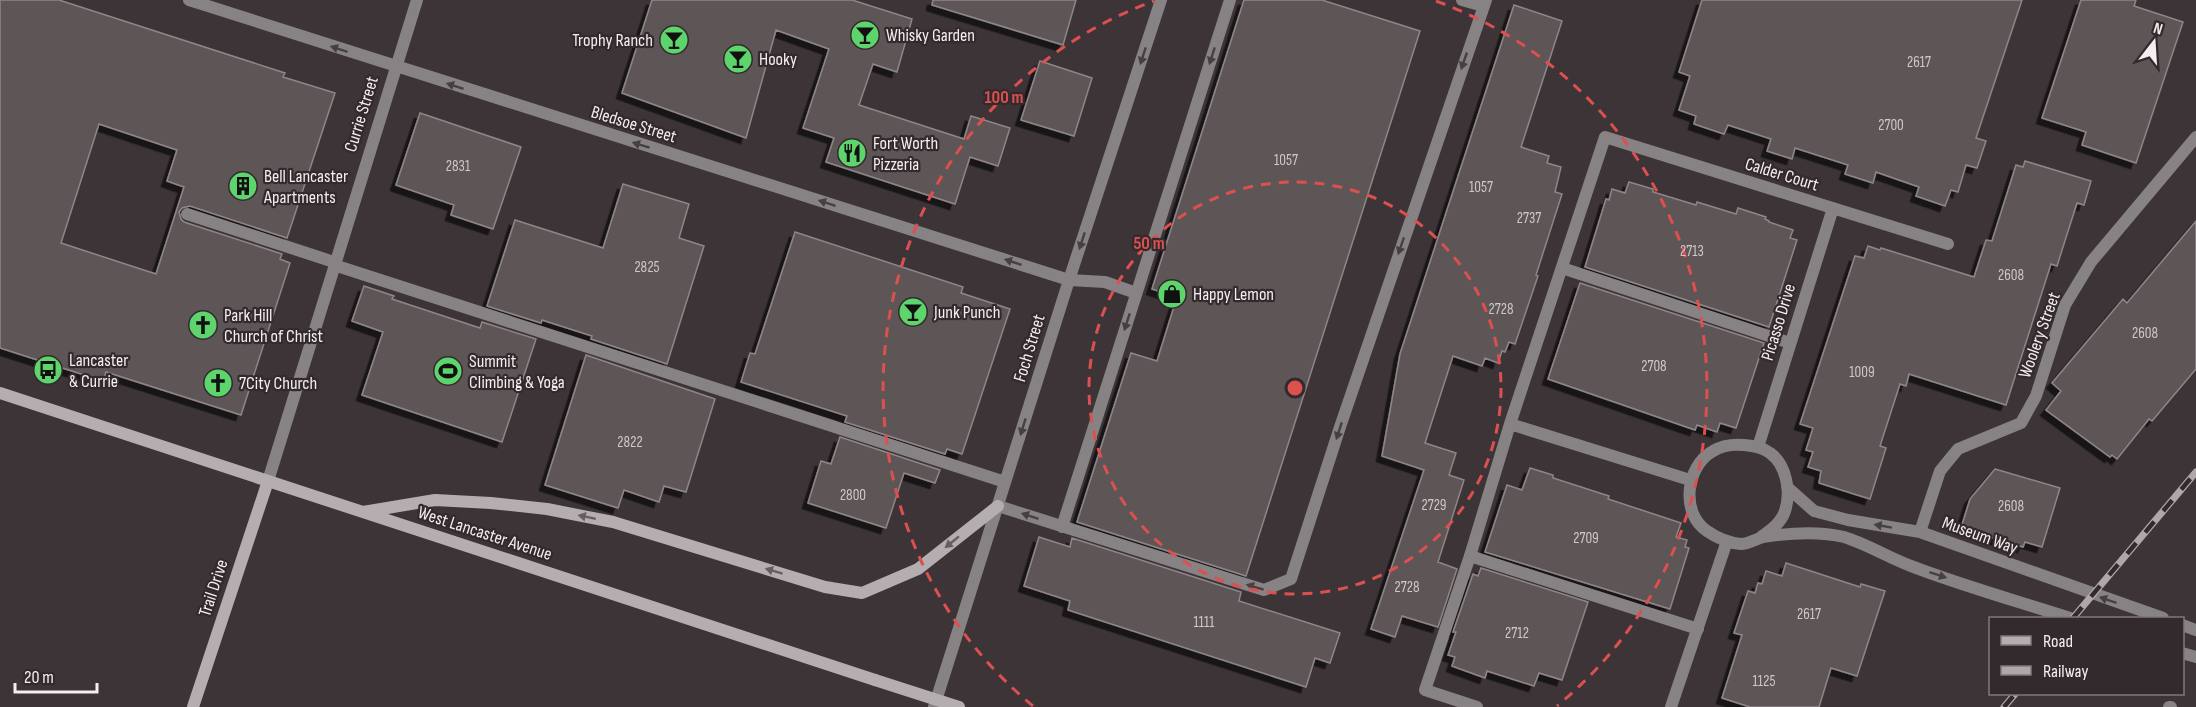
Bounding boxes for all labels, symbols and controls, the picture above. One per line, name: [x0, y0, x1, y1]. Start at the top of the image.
north arrow: [2124, 12, 2184, 72]
bar icon: Whisky Garden: [849, 19, 881, 51]
text: N: [2151, 19, 2165, 39]
bar icon: Trophy Ranch: [658, 24, 690, 56]
place label: Whisky Garden: [886, 25, 975, 46]
place label: Trophy Ranch: [572, 30, 653, 51]
one-way arrow: [330, 43, 348, 53]
bar icon: Hooky: [722, 43, 754, 75]
one-way arrow: [1137, 47, 1147, 65]
one-way arrow: [1207, 47, 1216, 65]
place label: Hooky: [759, 49, 797, 70]
one-way arrow: [1459, 53, 1469, 71]
house number: 2617: [1907, 53, 1931, 72]
street label: Currie Street: [340, 73, 383, 154]
one-way arrow: [446, 81, 464, 90]
text: 100 m: [985, 87, 1024, 108]
street label: Bledsoe Street: [589, 102, 680, 148]
house number: 2700: [1878, 116, 1904, 135]
place label: Fort Worth Pizzeria: [873, 133, 938, 175]
restaurant icon: Fort Worth Pizzeria: [836, 137, 868, 169]
one-way arrow: [632, 139, 650, 149]
house number: 1057: [1274, 151, 1298, 170]
street label: Calder Court: [1742, 153, 1822, 196]
house number: 2831: [446, 157, 471, 176]
place label: Bell Lancaster Apartments: [263, 166, 348, 208]
building icon: Bell Lancaster Apartments: [227, 170, 259, 202]
house number: 1057: [1469, 178, 1493, 197]
one-way arrow: [818, 198, 836, 207]
house number: 2737: [1517, 209, 1541, 228]
one-way arrow: [1076, 232, 1086, 250]
text: 50 m: [1133, 233, 1165, 254]
one-way arrow: [1396, 237, 1406, 255]
house number: 2713: [1680, 242, 1704, 261]
one-way arrow: [1004, 257, 1022, 267]
house number: 2825: [634, 258, 660, 277]
house number: 2608: [1998, 266, 2024, 285]
shop icon: Happy Lemon: [1156, 278, 1188, 310]
street label: Picasso Drive: [1757, 281, 1800, 363]
place label: Happy Lemon: [1193, 284, 1274, 305]
street label: Woolery Street: [2014, 289, 2065, 381]
bar icon: Junk Punch: [897, 296, 929, 328]
house number: 2728: [1489, 300, 1513, 319]
place label: Junk Punch: [933, 302, 1000, 323]
place label: Park Hill Church of Christ: [224, 305, 323, 347]
church icon: Park Hill Church of Christ: [187, 309, 219, 341]
street label: Foch Street: [1009, 311, 1050, 385]
one-way arrow: [1122, 313, 1131, 331]
house number: 2608: [2132, 324, 2158, 343]
place label: Lancaster & Currie: [69, 350, 128, 392]
place label: Summit Climbing & Yoga: [469, 351, 565, 393]
bus stop icon: Lancaster & Currie: [32, 354, 64, 386]
sports icon: Summit Climbing & Yoga: [432, 355, 464, 387]
house number: 2708: [1641, 357, 1667, 376]
house number: 1009: [1849, 363, 1875, 382]
church icon: 7City Church: [202, 367, 234, 399]
place label: 7City Church: [239, 373, 317, 394]
centre of rings: [1285, 378, 1305, 398]
one-way arrow: [1018, 418, 1027, 436]
one-way arrow: [1333, 422, 1343, 440]
house number: 2822: [617, 433, 643, 452]
house number: 2800: [840, 486, 866, 505]
house number: 2729: [1421, 496, 1447, 515]
house number: 2608: [1998, 497, 2024, 516]
street label: West Lancaster Avenue: [415, 502, 555, 565]
one-way arrow: [1021, 511, 1039, 520]
one-way arrow: [577, 512, 596, 521]
street label: Museum Way: [1939, 512, 2021, 559]
one-way arrow: [1874, 521, 1893, 530]
house number: 2709: [1573, 529, 1599, 548]
one-way arrow: [944, 535, 960, 548]
street label: Trail Drive: [194, 557, 233, 619]
one-way arrow: [765, 566, 783, 576]
one-way arrow: [1929, 571, 1947, 581]
house number: 2728: [1395, 578, 1419, 597]
one-way arrow: [1246, 582, 1264, 591]
one-way arrow: [2099, 594, 2117, 604]
house number: 2617: [1797, 605, 1821, 624]
house number: 1111: [1193, 613, 1215, 632]
legend: [1989, 617, 2184, 695]
house number: 2712: [1505, 624, 1529, 643]
text: Road: [2043, 631, 2073, 652]
scale bar: [15, 656, 98, 694]
text: Railway: [2043, 661, 2088, 682]
text: 20 m: [24, 667, 54, 688]
house number: 1125: [1753, 672, 1775, 691]

